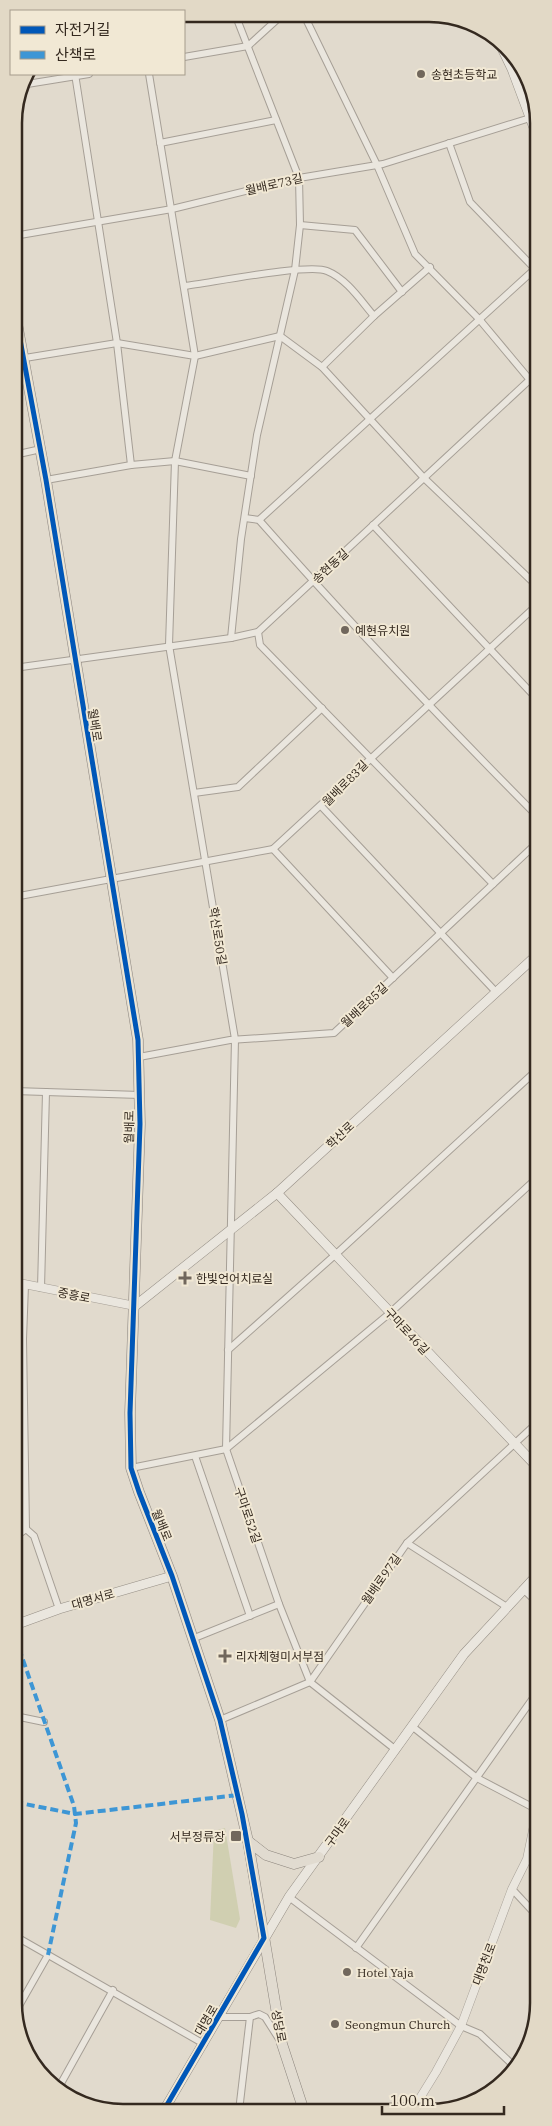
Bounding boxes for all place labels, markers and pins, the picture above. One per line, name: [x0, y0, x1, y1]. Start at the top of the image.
place label: 송현초등학교: [431, 67, 497, 82]
marker: 송현초등학교: [415, 68, 427, 80]
place label: 예현유치원: [355, 623, 410, 638]
marker: 예현유치원: [339, 624, 351, 636]
marker: 한빛언어치료실: [178, 1271, 192, 1285]
place label: 한빛언어치료실: [196, 1271, 273, 1286]
marker: 리자체형미서부점: [218, 1649, 232, 1663]
place label: 리자체형미서부점: [236, 1649, 324, 1664]
place label: 서부정류장: [170, 1829, 225, 1844]
marker: 서부정류장: [229, 1829, 243, 1843]
place label: Hotel Yaja: [357, 1965, 414, 1980]
marker: Hotel Yaja: [341, 1966, 353, 1978]
place label: Seongmun Church: [345, 2017, 451, 2032]
marker: Seongmun Church: [329, 2018, 341, 2030]

